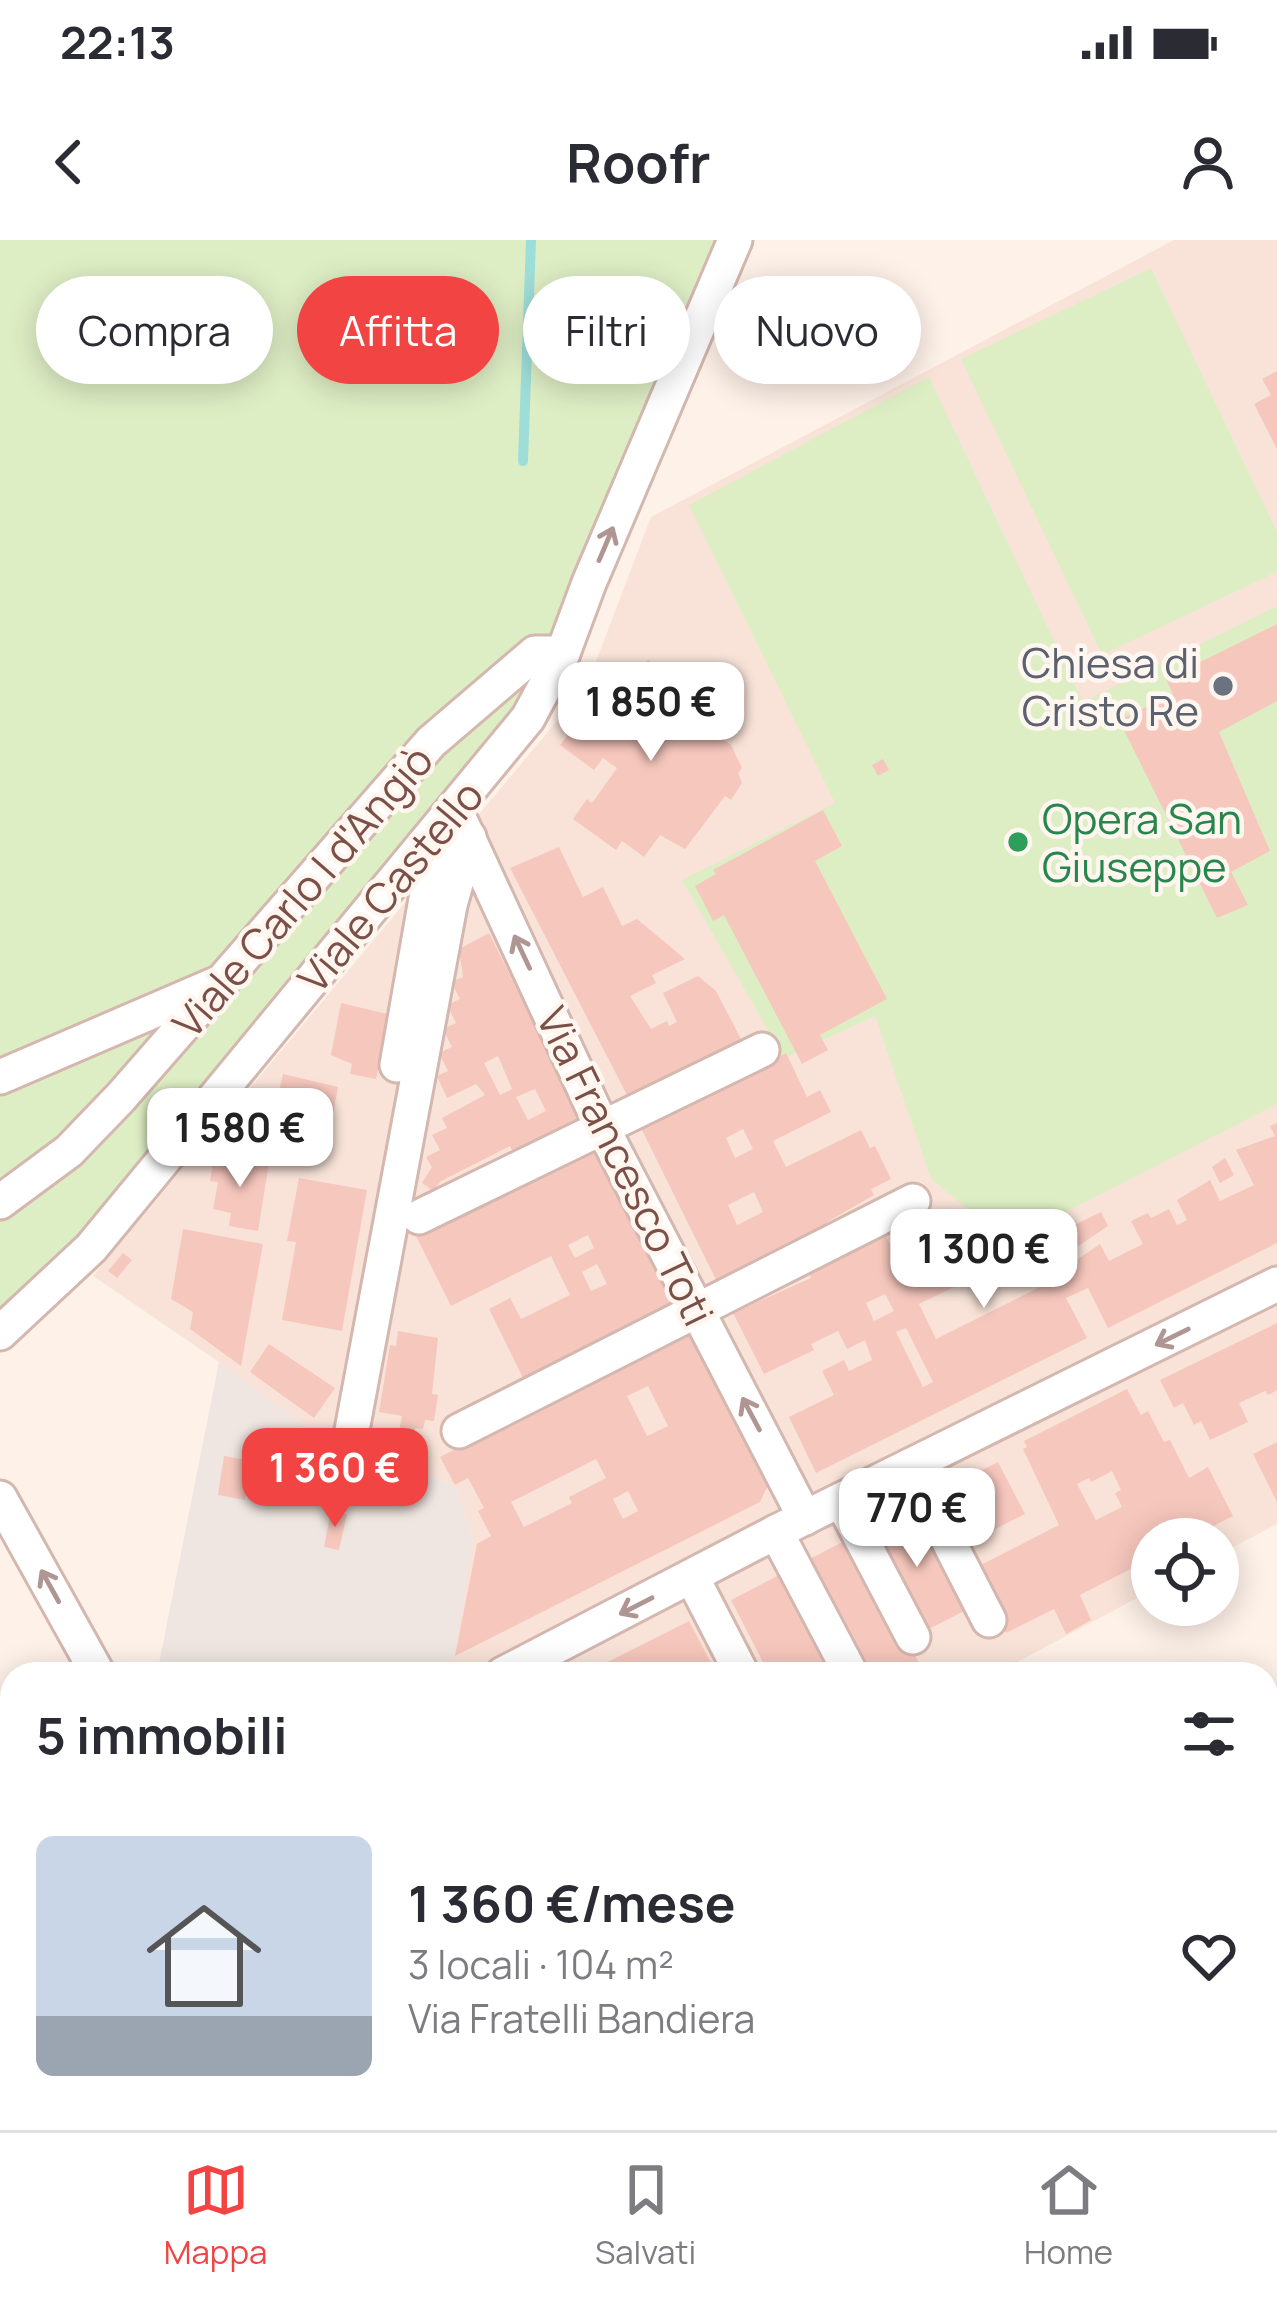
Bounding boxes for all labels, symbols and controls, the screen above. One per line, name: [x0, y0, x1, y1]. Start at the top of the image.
text: 22:13: [60, 11, 175, 73]
text: Roofr: [566, 125, 711, 199]
icon: back: [36, 129, 102, 195]
icon: person: [1175, 129, 1241, 195]
chip: Compra: [36, 276, 273, 384]
chip: Affitta: [297, 276, 499, 384]
chip: Filtri: [523, 276, 690, 384]
chip: Nuovo: [714, 276, 921, 384]
one-way arrow: [597, 526, 618, 563]
place label: Chiesa di Cristo Re: [1021, 633, 1199, 739]
pin: 1 850 €: [540, 662, 762, 764]
marker: Chiesa di Cristo Re: [1210, 673, 1236, 699]
text: 1 850 €: [585, 674, 717, 728]
street label: Viale Carlo I d'Angiò: [159, 732, 445, 1050]
street label: Viale Castello: [284, 767, 496, 1005]
place label: Opera San Giuseppe: [1042, 789, 1242, 895]
marker: Opera San Giuseppe: [1005, 829, 1031, 855]
one-way arrow: [510, 935, 532, 971]
street label: Via Francesco Toti: [524, 997, 728, 1335]
pin: 1 580 €: [129, 1088, 351, 1190]
text: 1 580 €: [174, 1100, 306, 1154]
pin: 1 300 €: [873, 1209, 1095, 1311]
text: 1 300 €: [917, 1221, 1051, 1275]
one-way arrow: [1155, 1326, 1190, 1349]
one-way arrow: [739, 1398, 762, 1433]
pin: 1 360 €: [224, 1428, 446, 1530]
text: 1 360 €: [269, 1440, 401, 1494]
pin: 770 €: [833, 1468, 1001, 1570]
text: 770 €: [866, 1480, 968, 1534]
map controls: [1131, 1518, 1239, 1626]
button: locate: [1131, 1518, 1239, 1626]
one-way arrow: [38, 1569, 61, 1604]
one-way arrow: [618, 1596, 654, 1619]
text: 5 immobili: [36, 1700, 288, 1769]
icon: filters: [1176, 1701, 1242, 1767]
text: 1 360 €/mese: [408, 1868, 735, 1937]
icon: home: [132, 1884, 276, 2028]
icon: heart: [1176, 1923, 1242, 1989]
text: 3 locali · 104 m²: [408, 1937, 674, 1991]
text: Via Fratelli Bandiera: [408, 1991, 755, 2045]
tab: Mappa: [164, 2157, 267, 2274]
tab: Salvati: [595, 2157, 696, 2274]
tab: Home: [1024, 2157, 1113, 2274]

